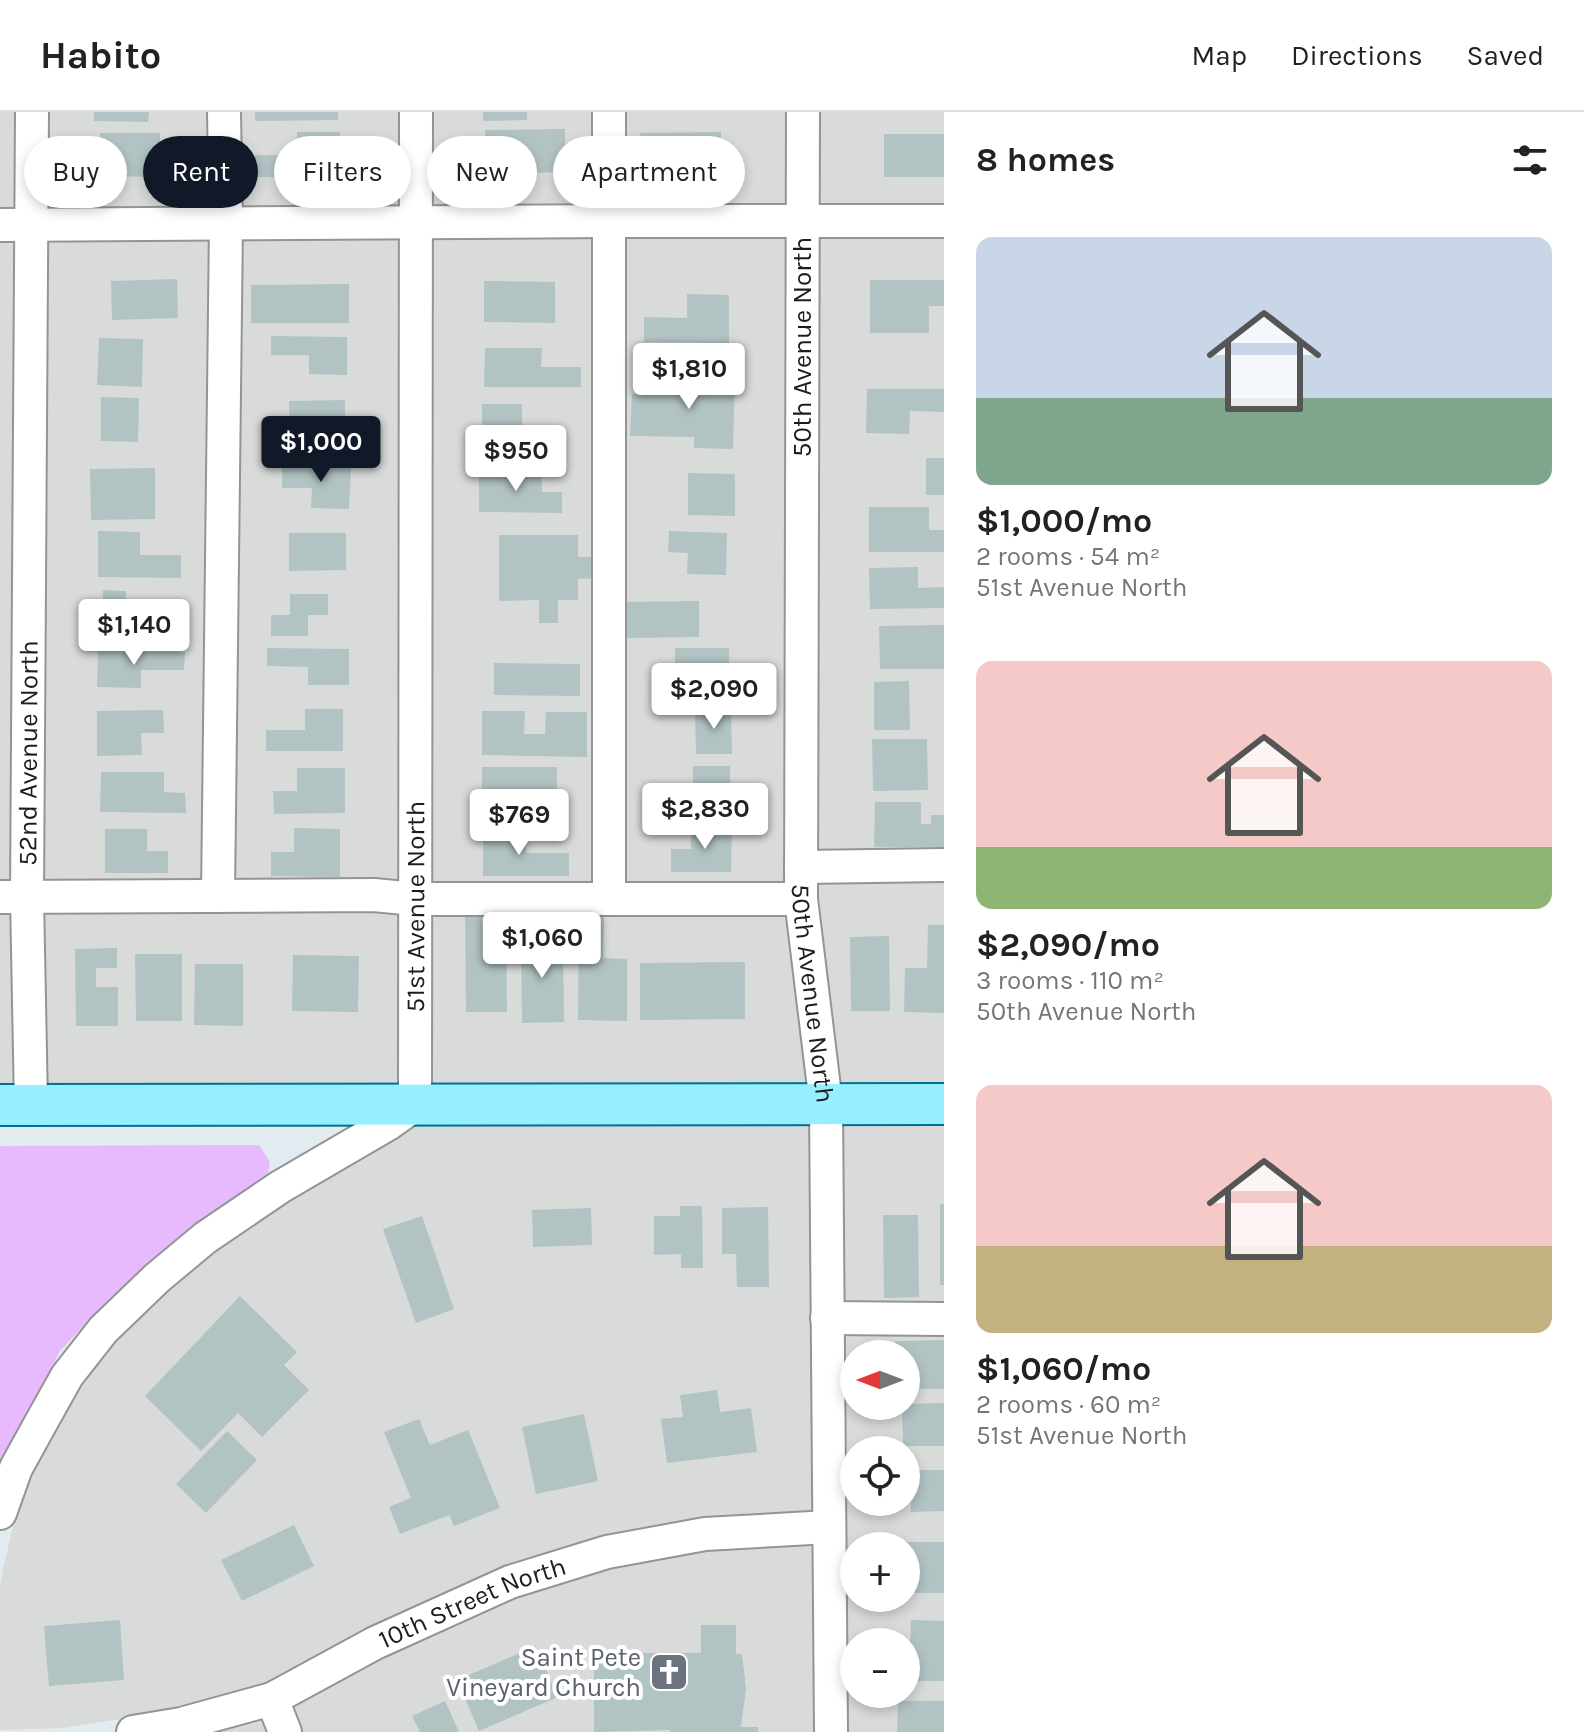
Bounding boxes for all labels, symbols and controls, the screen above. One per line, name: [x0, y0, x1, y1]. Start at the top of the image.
text: Habito: [40, 33, 161, 78]
text: Map: [1192, 39, 1247, 72]
text: Directions: [1291, 39, 1423, 72]
text: Saved: [1467, 39, 1544, 72]
chip: Buy: [24, 136, 127, 208]
chip: Rent: [143, 136, 258, 208]
chip: Filters: [274, 136, 411, 208]
chip: New: [427, 136, 537, 208]
chip: Apartment: [553, 136, 745, 208]
icon: filters: [1508, 138, 1552, 182]
text: 8 homes: [976, 140, 1115, 180]
street label: 50th Avenue North: [787, 237, 818, 457]
icon: home: [1192, 289, 1336, 433]
pin: $1,810: [624, 343, 754, 411]
text: $1,810: [651, 353, 727, 384]
pin: $1,000: [256, 416, 386, 484]
pin: $950: [469, 425, 563, 493]
text: $1,000: [279, 426, 363, 457]
text: $950: [483, 435, 549, 466]
text: $1,000/mo: [976, 501, 1152, 541]
text: 2 rooms · 54 m²: [976, 541, 1160, 572]
text: 51st Avenue North: [976, 572, 1187, 603]
pin: $1,140: [69, 599, 199, 667]
text: $1,140: [97, 609, 171, 640]
street label: 52nd Avenue North: [12, 640, 45, 866]
pin: $2,090: [649, 663, 779, 731]
text: $2,090: [670, 673, 758, 704]
icon: home: [1192, 713, 1336, 857]
pin: $2,830: [640, 783, 770, 851]
pin: $769: [472, 789, 566, 857]
text: $2,830: [660, 793, 750, 824]
text: $769: [488, 799, 550, 830]
street label: 51st Avenue North: [400, 801, 431, 1012]
street label: 50th Avenue North: [785, 884, 841, 1105]
pin: $1,060: [477, 912, 607, 980]
text: $1,060: [501, 922, 583, 953]
text: $2,090/mo: [976, 925, 1160, 965]
text: 3 rooms · 110 m²: [976, 965, 1164, 996]
text: 50th Avenue North: [976, 996, 1196, 1027]
icon: home: [1192, 1137, 1336, 1281]
north arrow: [840, 1340, 920, 1420]
map controls: [840, 1340, 920, 1708]
text: $1,060/mo: [976, 1349, 1151, 1389]
text: 2 rooms · 60 m²: [976, 1389, 1161, 1420]
text: 51st Avenue North: [976, 1420, 1187, 1451]
button: locate: [840, 1436, 920, 1516]
button: +: [840, 1532, 920, 1612]
street label: 10th Street North: [374, 1551, 570, 1655]
button: −: [840, 1628, 920, 1708]
place label: Saint Pete Vineyard Church: [446, 1642, 641, 1703]
church icon: Saint Pete Vineyard Church: [648, 1651, 690, 1693]

